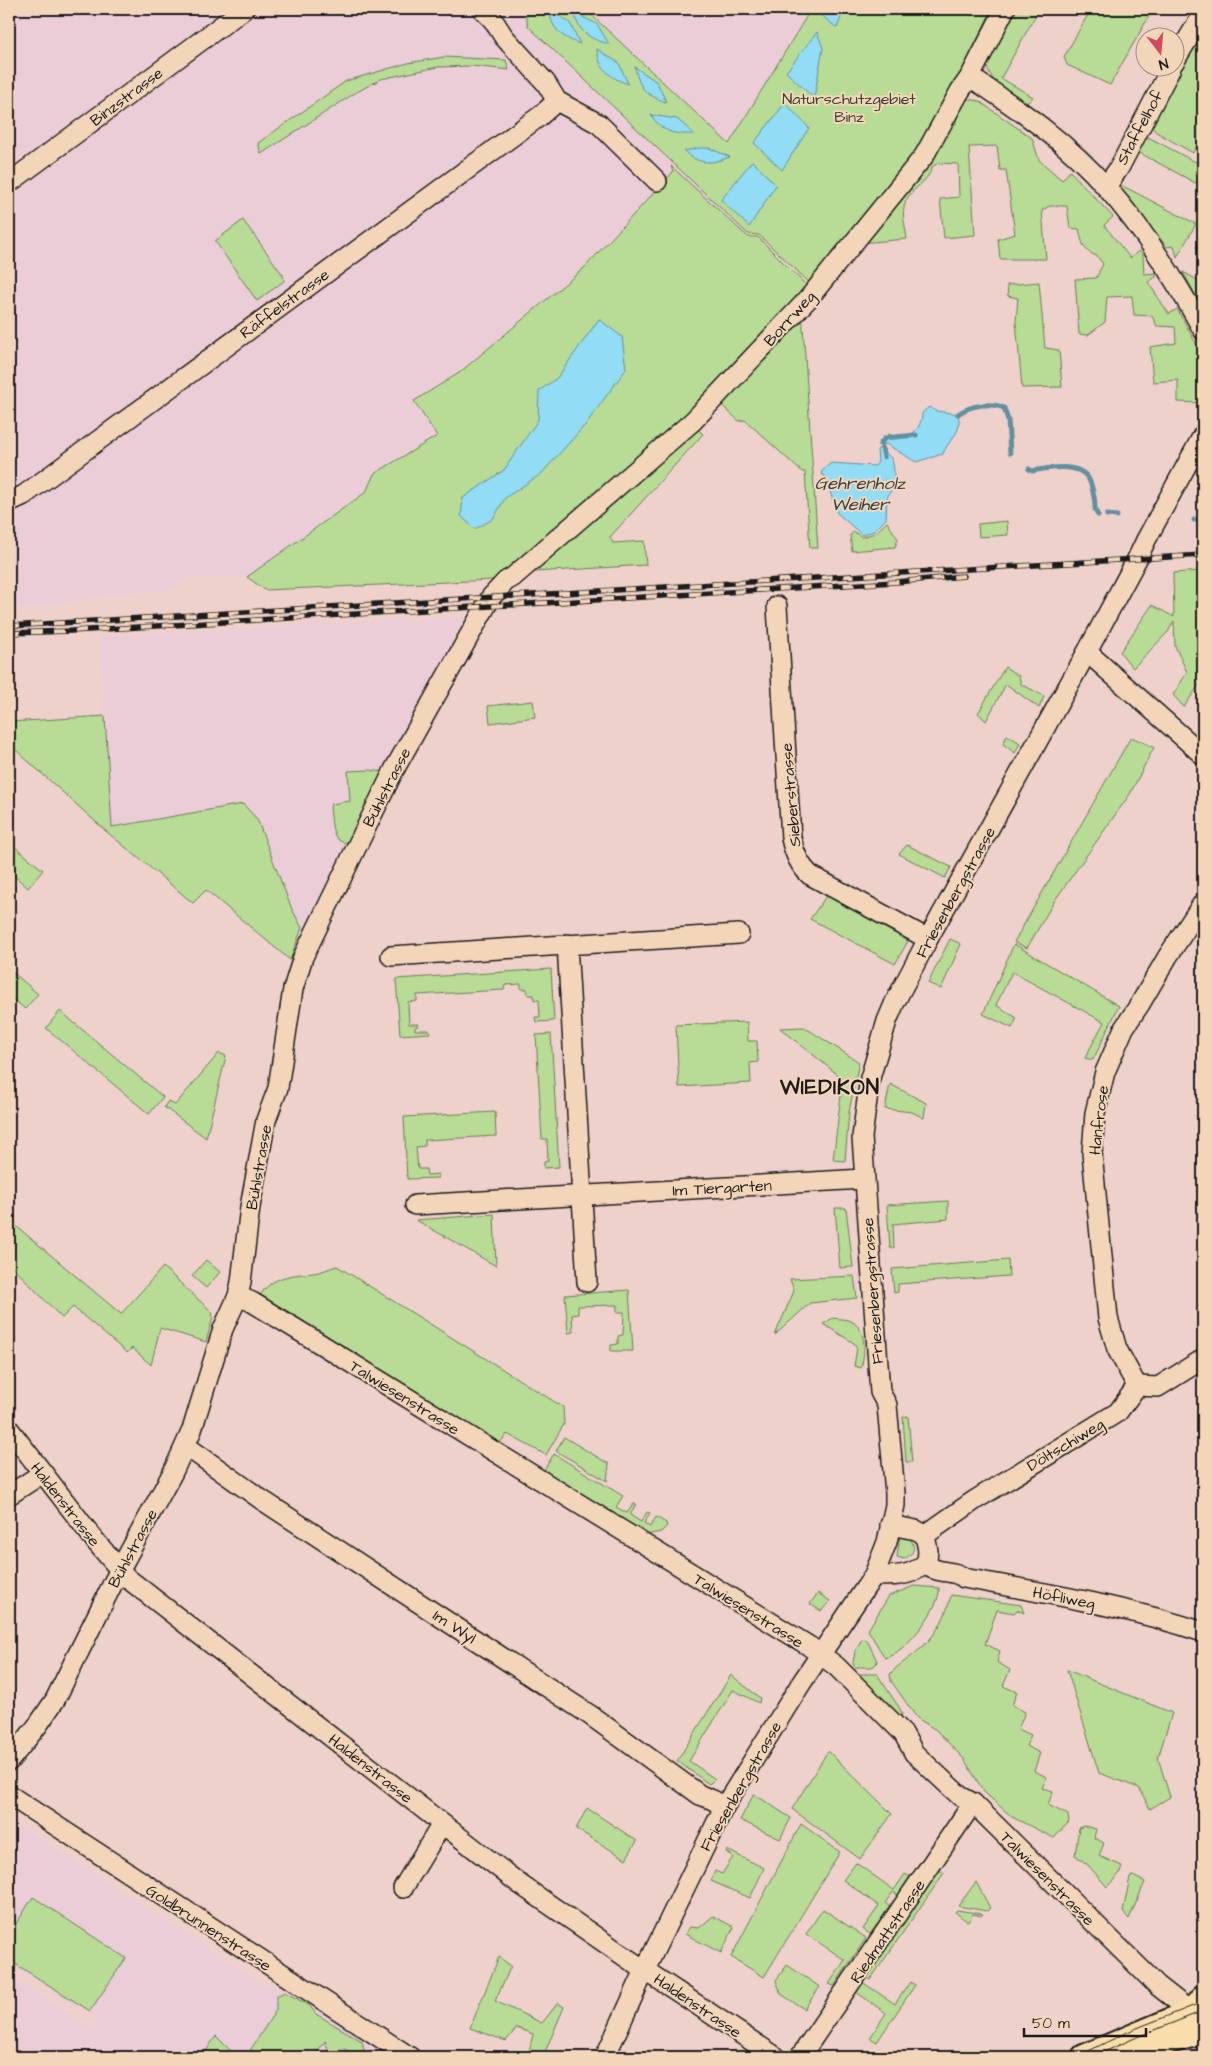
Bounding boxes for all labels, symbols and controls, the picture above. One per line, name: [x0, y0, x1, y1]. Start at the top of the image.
north arrow: [1134, 28, 1184, 78]
text: N: [1156, 53, 1170, 74]
street label: Binzstrasse: [86, 62, 168, 131]
street label: Staffelhof: [1111, 86, 1169, 169]
park label: Naturschutzgebiet Binz: [782, 88, 916, 128]
street label: Räffelstrasse: [235, 264, 334, 344]
street label: Borrweg: [759, 286, 821, 352]
water label: Gehrenholz Weiher: [815, 471, 906, 517]
street label: Sieberstrasse: [775, 742, 806, 848]
street label: Bühlstrasse: [358, 744, 416, 831]
street label: Friesenbergstrasse: [911, 823, 1002, 962]
district label: WIEDIKON: [779, 1073, 880, 1102]
street label: Hanfrose: [1084, 1084, 1114, 1156]
street label: Bühlstrasse: [241, 1123, 277, 1211]
street label: Im Tiergarten: [672, 1174, 772, 1203]
street label: Friesenbergstrasse: [857, 1217, 890, 1365]
street label: Talwiesenstrasse: [345, 1355, 464, 1441]
street label: Döltschiweg: [1023, 1413, 1109, 1477]
street label: Haldenstrasse: [25, 1458, 105, 1552]
street label: Bühlstrasse: [103, 1505, 163, 1592]
street label: Talwiesenstrasse: [689, 1568, 808, 1654]
street label: Höfliweg: [1031, 1581, 1097, 1616]
street label: Im Wyl: [428, 1605, 480, 1650]
street label: Friesenbergstrasse: [695, 1717, 788, 1856]
street label: Haldenstrasse: [324, 1729, 417, 1809]
street label: Talwiesenstrasse: [995, 1827, 1100, 1931]
street label: Riedmattstrasse: [845, 1875, 931, 1988]
street label: Goldbrunnenstrasse: [141, 1879, 276, 1977]
street label: Haldenstrasse: [649, 1968, 746, 2043]
scale bar: [1024, 2006, 1147, 2038]
text: 50 m: [1032, 2013, 1070, 2034]

